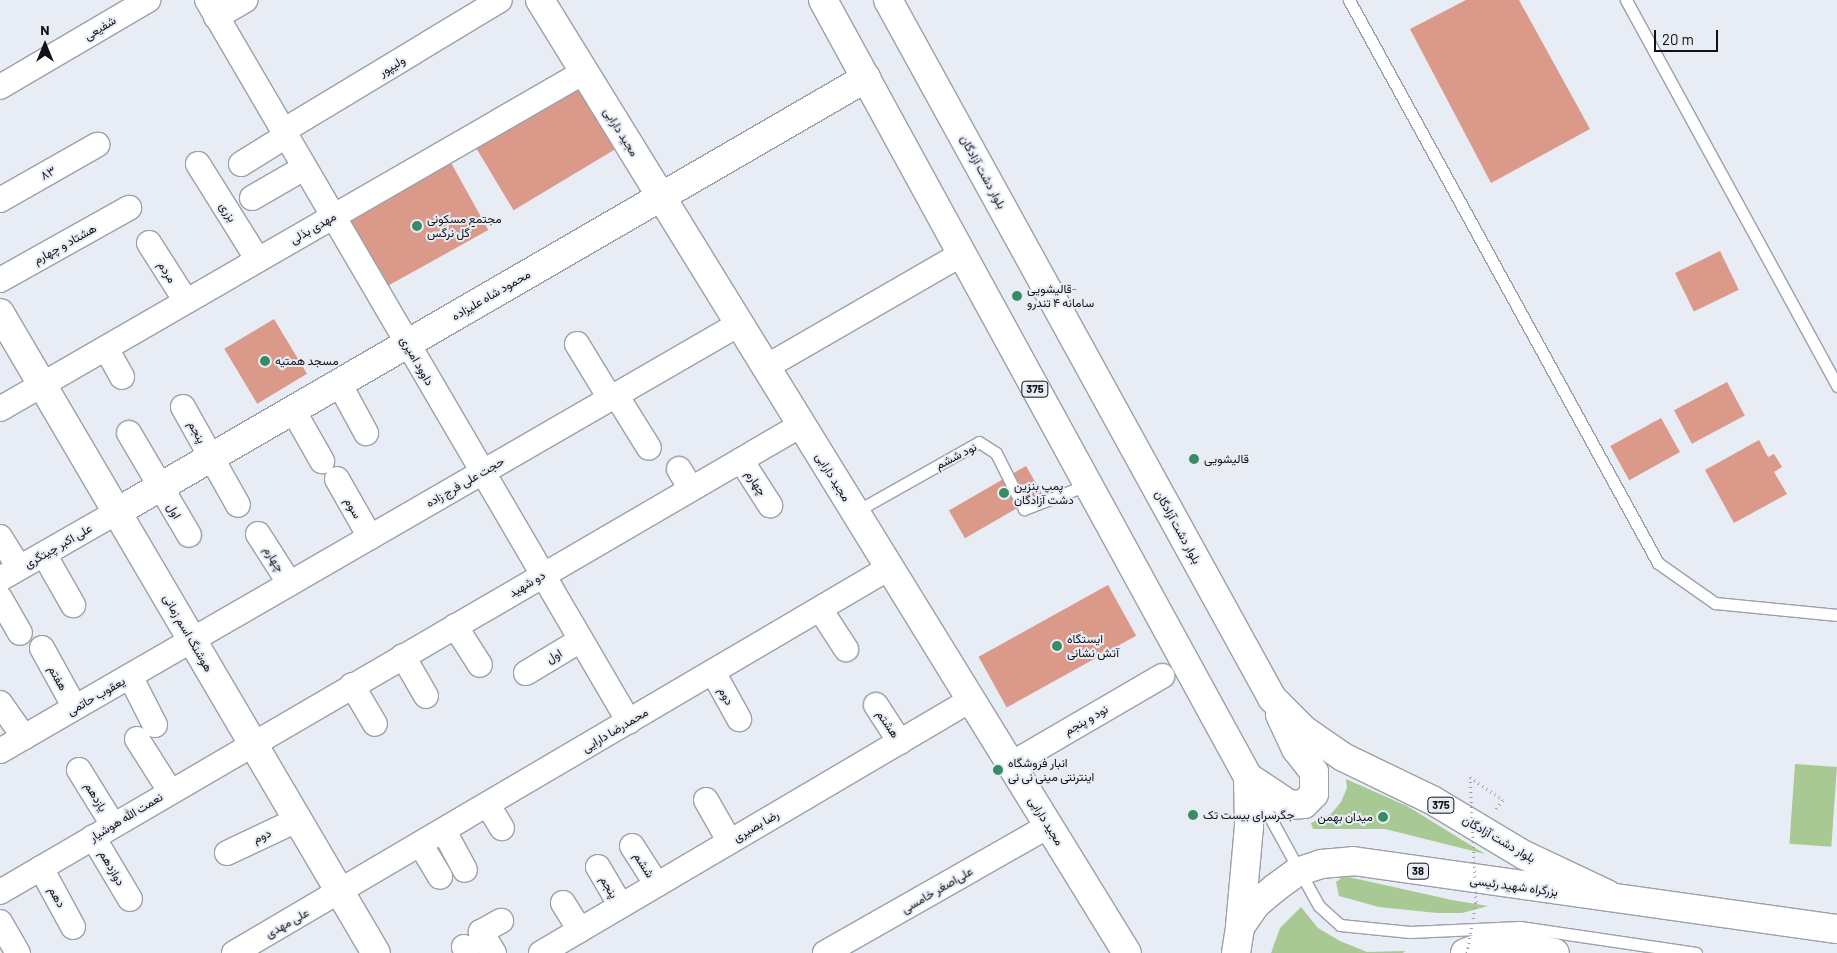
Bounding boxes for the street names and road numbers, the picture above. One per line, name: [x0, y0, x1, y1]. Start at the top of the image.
street label: شفیعی: [82, 13, 118, 43]
street label: ولیپور: [376, 53, 408, 79]
street label: مجید دارابی: [600, 105, 642, 159]
street label: بلوار دشت آزادگان: [957, 133, 1009, 211]
street label: ۸۳: [38, 163, 58, 183]
street label: بزری: [216, 199, 240, 225]
street label: مهدی بذلی: [287, 209, 339, 247]
street label: هشتاد و چهارم: [31, 221, 99, 267]
street label: مردم: [155, 258, 179, 286]
street label: محمود شاه علیزاده: [449, 267, 533, 323]
street label: داوود امیری: [397, 334, 437, 388]
road number: 375: [1021, 380, 1049, 398]
street label: پنجم: [185, 418, 209, 446]
street label: نود ششم: [933, 440, 979, 472]
street label: مجید دارابی: [812, 450, 854, 504]
street label: حجت علی فرج زاده: [423, 454, 507, 510]
street label: چهارم: [742, 468, 770, 498]
street label: بلوار دشت آزادگان: [1152, 488, 1204, 566]
street label: سوم: [341, 495, 365, 521]
street label: اول: [164, 501, 184, 521]
street label: علی اکبر چیتگری: [22, 521, 94, 571]
street label: چهارم: [261, 544, 287, 574]
street label: دو شهید: [506, 568, 548, 600]
street label: هوشنگ اسم زمانی: [160, 592, 216, 674]
street label: اول: [544, 646, 564, 666]
street label: هفتم: [45, 663, 71, 693]
street label: یعقوب حاتمی: [64, 674, 128, 718]
street label: دوم: [715, 685, 737, 707]
street label: نود و پنجم: [1062, 702, 1110, 738]
street label: محمدرضا دارایی: [579, 705, 651, 755]
street label: هشتم: [874, 707, 902, 741]
street label: یازدهم: [82, 780, 110, 814]
street label: نعمت الله هوشیار: [87, 789, 165, 845]
street label: مجید دارابی: [1025, 794, 1067, 848]
road number: 375: [1427, 796, 1455, 814]
street label: رضا بصیری: [731, 807, 781, 845]
street label: بلوار دشت آزادگان: [1460, 812, 1538, 866]
street label: دوم: [251, 826, 273, 846]
street label: دوازدهم: [96, 848, 128, 888]
street label: ششم: [631, 850, 657, 880]
road number: 38: [1407, 862, 1429, 879]
street label: علی‌اصغر خامسی: [899, 864, 975, 916]
street label: پنجم: [597, 873, 621, 901]
street label: بزرگراه شهید رئیسی: [1469, 873, 1559, 899]
street label: دهم: [45, 884, 69, 910]
street label: علی مهدی: [263, 905, 311, 941]

